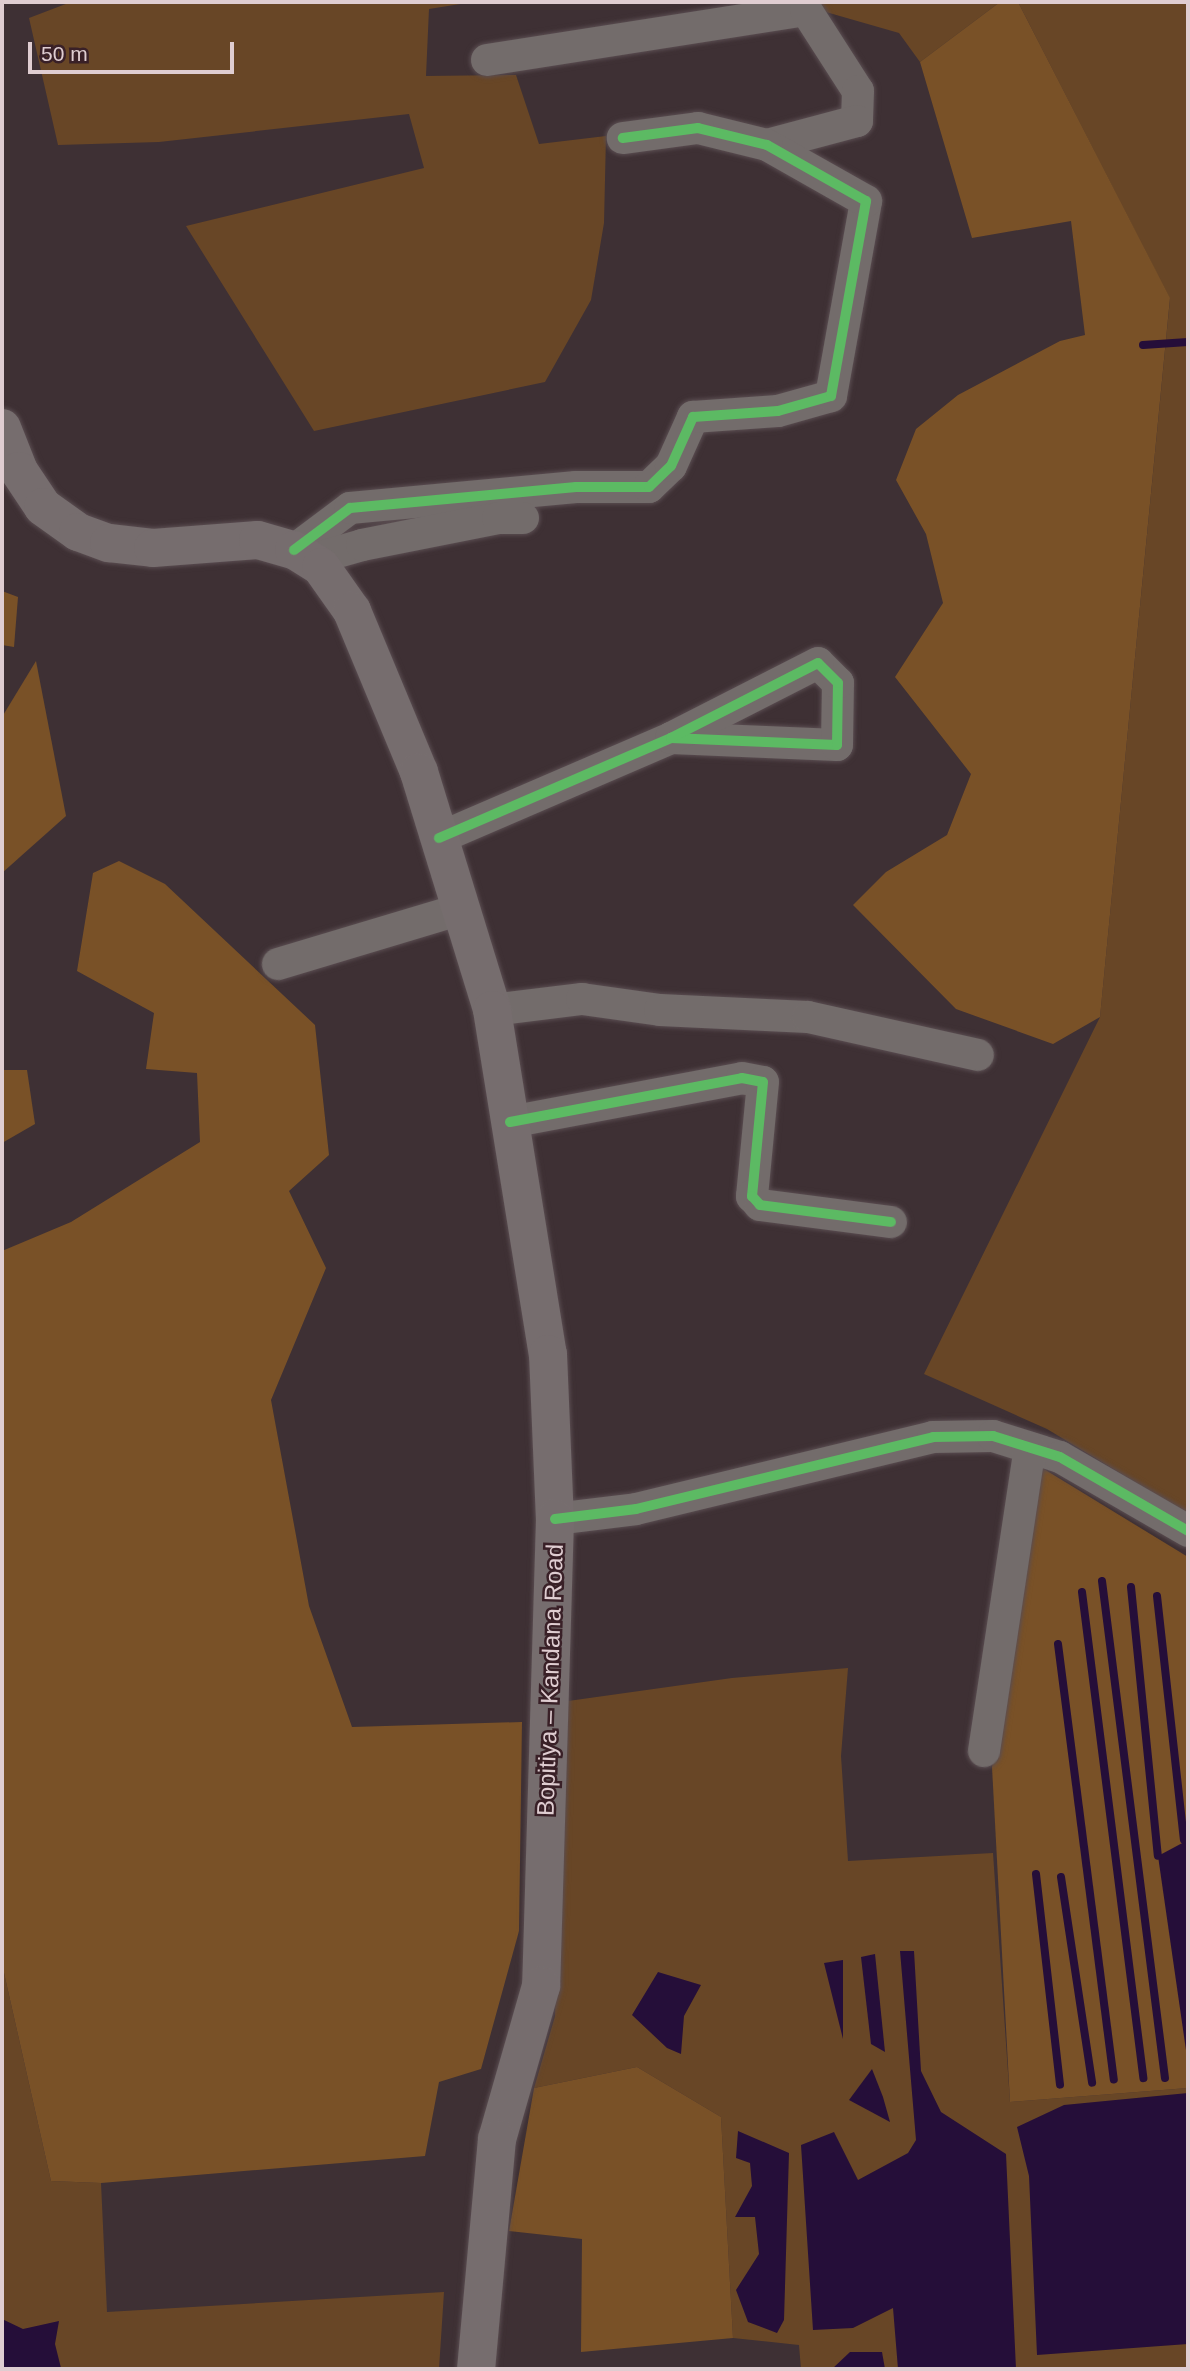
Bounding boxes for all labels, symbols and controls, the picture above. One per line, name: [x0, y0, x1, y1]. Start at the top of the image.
scale bar: [32, 28, 238, 72]
text: 50 m: [41, 42, 88, 65]
street label: Bopitiya – Kandana Road: [531, 1543, 569, 1817]

